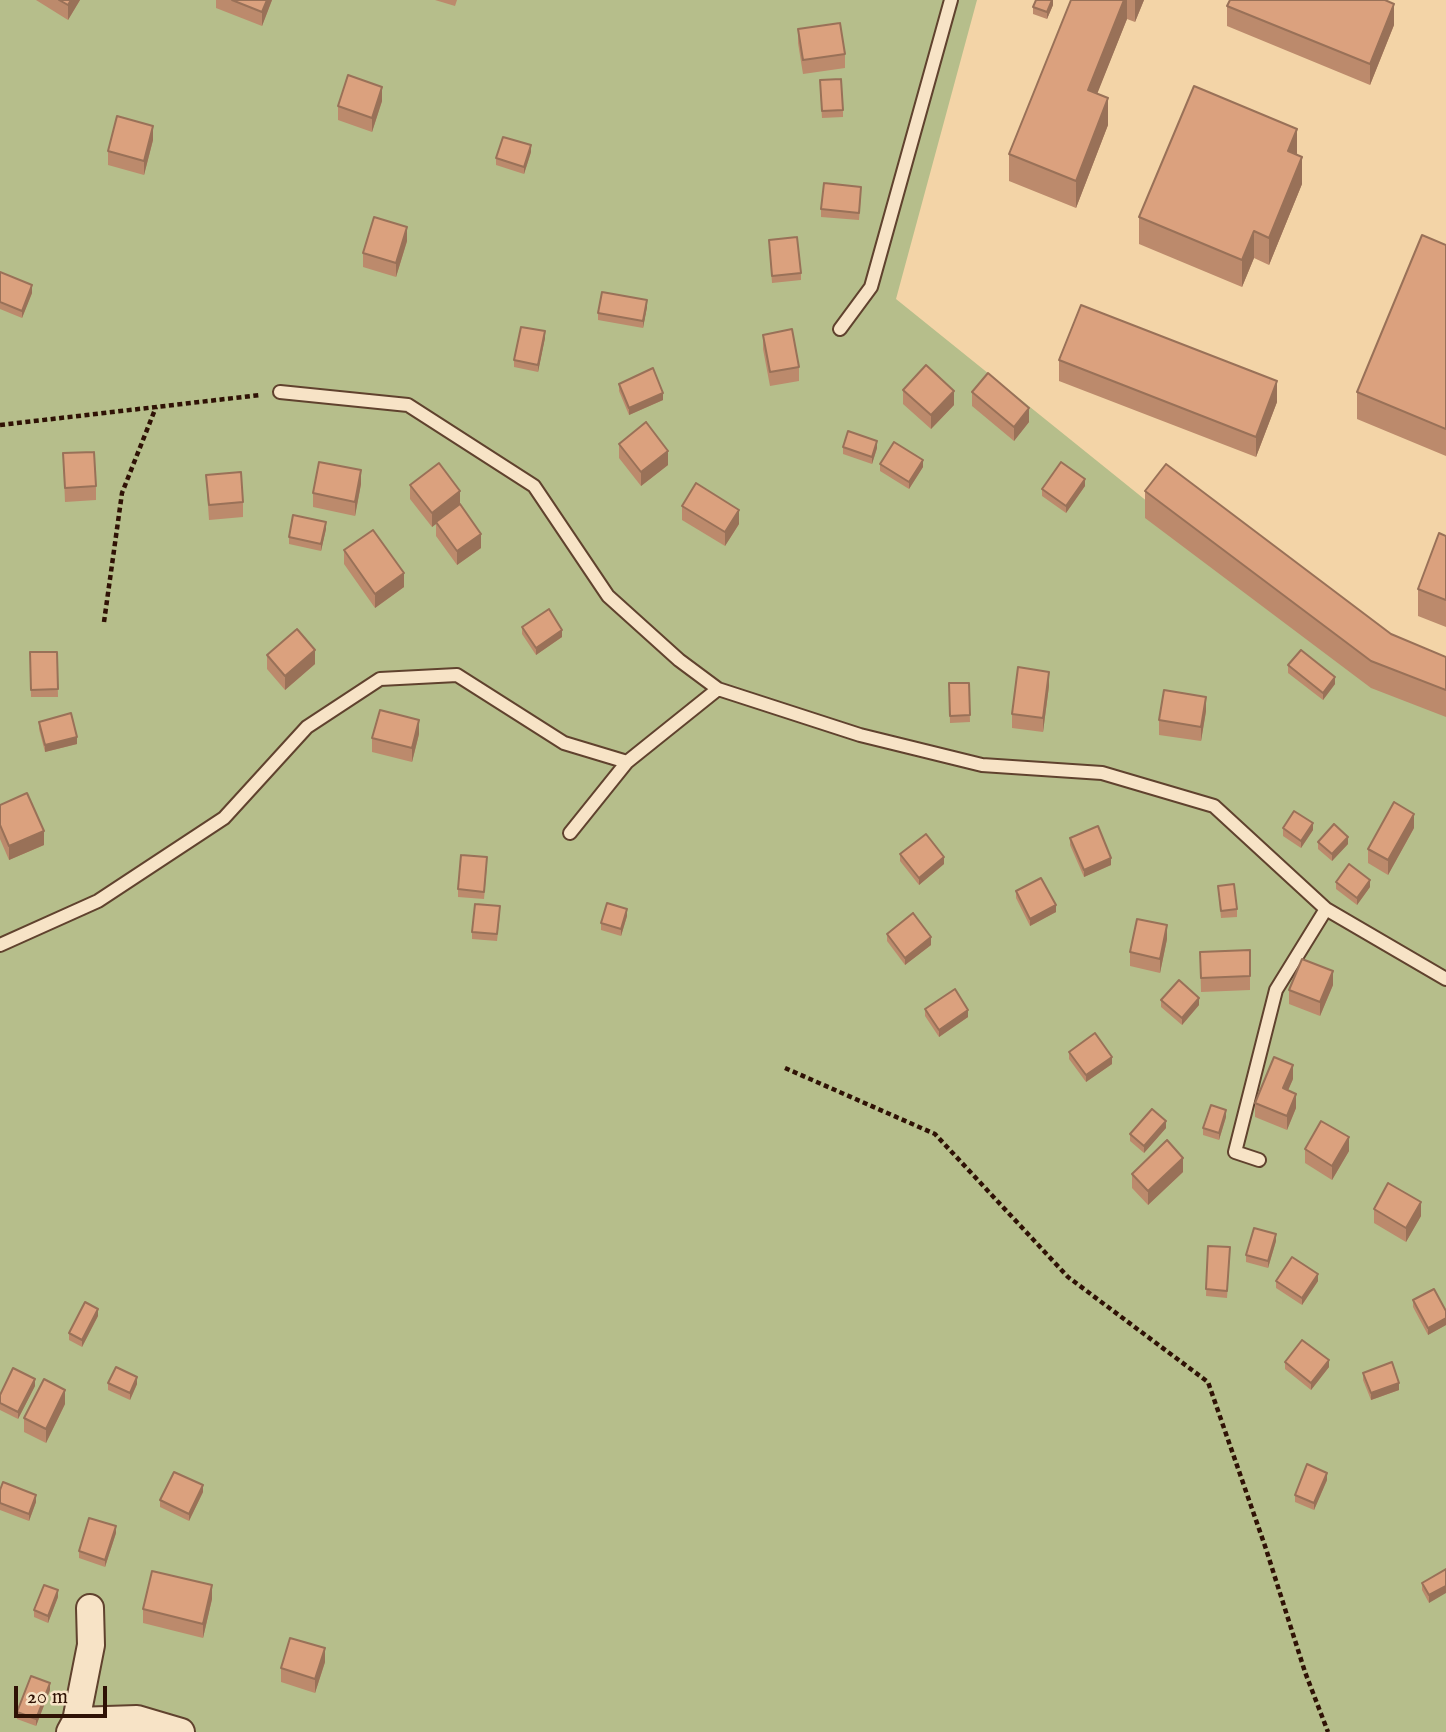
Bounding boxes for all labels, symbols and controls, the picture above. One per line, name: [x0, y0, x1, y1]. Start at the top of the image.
scale bar: [18, 1672, 110, 1716]
text: 20 m: [27, 1684, 68, 1711]

